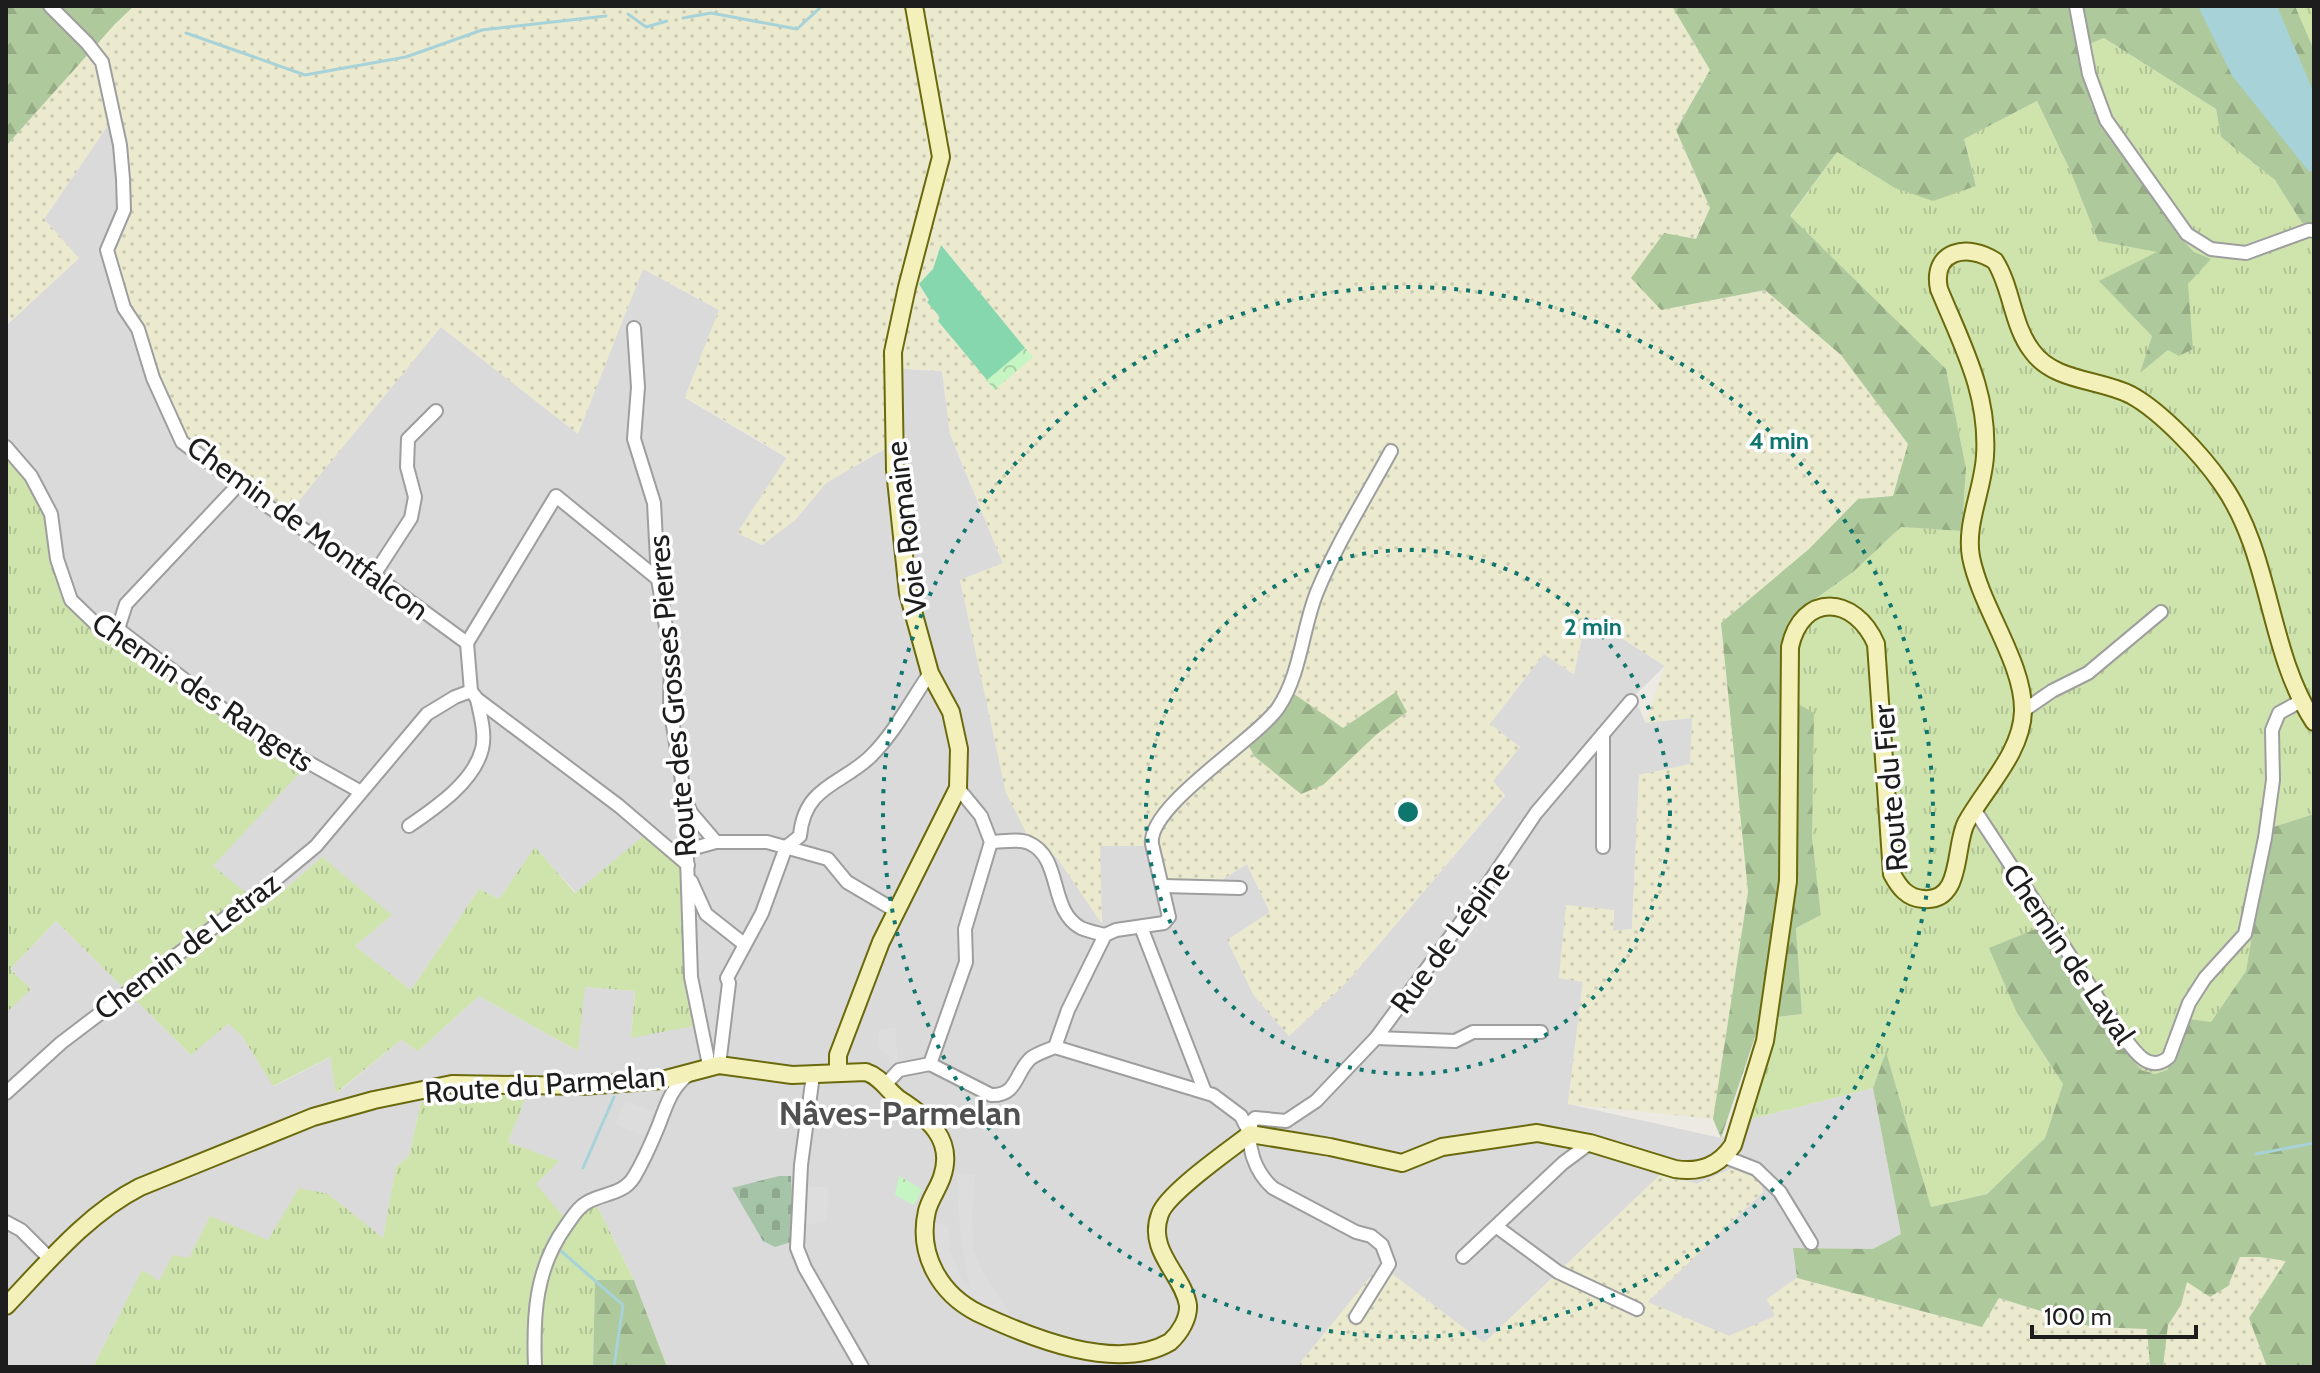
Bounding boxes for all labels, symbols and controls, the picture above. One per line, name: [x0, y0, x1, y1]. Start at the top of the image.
text: 4 min: [1749, 426, 1809, 455]
street label: Chemin de Montfalcon: [180, 428, 436, 628]
street label: Voie Romaine: [877, 439, 935, 617]
street label: Route des Grosses Pierres: [639, 533, 705, 859]
street label: Chemin des Rangets: [85, 604, 321, 780]
text: 2 min: [1564, 612, 1622, 641]
street label: Route du Fier: [1864, 702, 1916, 873]
centre of rings: [1394, 798, 1422, 826]
street label: Rue de Lépine: [1382, 853, 1518, 1021]
street label: Chemin de Laval: [1995, 857, 2143, 1051]
street label: Chemin de Letraz: [87, 864, 287, 1028]
street label: Route du Parmelan: [423, 1057, 667, 1111]
district label: Nâves-Parmelan: [779, 1092, 1021, 1134]
scale bar: [2032, 1289, 2196, 1339]
text: 100 m: [2044, 1302, 2112, 1331]

